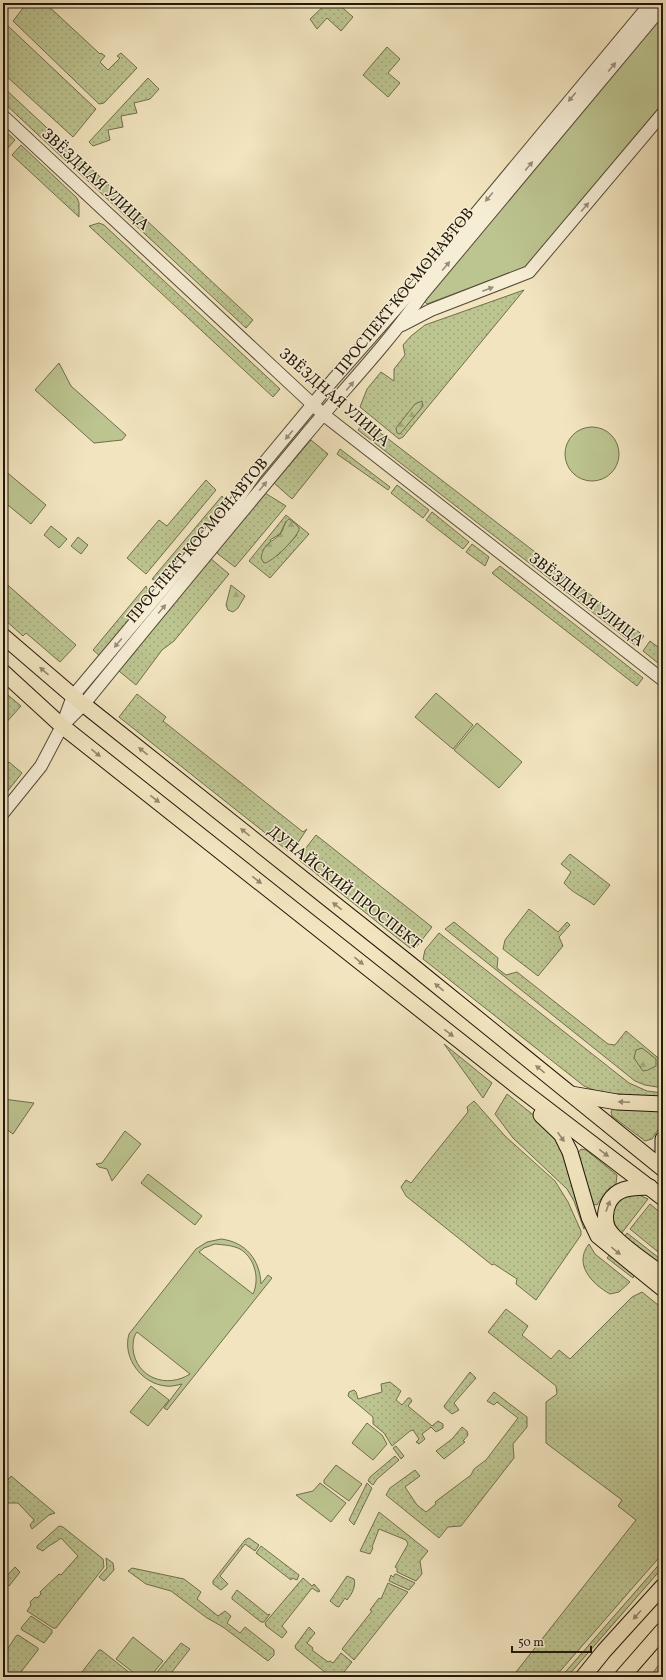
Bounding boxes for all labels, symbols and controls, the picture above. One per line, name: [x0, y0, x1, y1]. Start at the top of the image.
one-way arrow: [608, 61, 617, 72]
one-way arrow: [568, 92, 577, 103]
street label: ЗВЁЗДНАЯ УЛИЦА: [36, 124, 154, 236]
one-way arrow: [525, 161, 534, 172]
one-way arrow: [485, 192, 493, 203]
one-way arrow: [580, 201, 589, 212]
street label: ПРОСПЕКТ КОСМОНАВТОВ: [330, 203, 480, 381]
one-way arrow: [441, 261, 450, 272]
one-way arrow: [483, 285, 495, 291]
street label: ЗВЁЗДНАЯ УЛИЦА: [274, 343, 394, 453]
one-way arrow: [346, 380, 355, 391]
one-way arrow: [284, 429, 293, 440]
street label: ПРОСПЕКТ КОСМОНАВТОВ: [122, 453, 274, 629]
one-way arrow: [259, 481, 268, 492]
street label: ЗВЁЗДНАЯ УЛИЦА: [524, 548, 648, 652]
one-way arrow: [157, 604, 166, 614]
one-way arrow: [113, 638, 122, 649]
one-way arrow: [39, 667, 48, 676]
one-way arrow: [137, 747, 148, 756]
one-way arrow: [91, 748, 102, 757]
one-way arrow: [150, 795, 161, 804]
street label: ДУНАЙСКИЙ ПРОСПЕКТ: [262, 821, 426, 955]
one-way arrow: [239, 828, 250, 837]
one-way arrow: [252, 876, 263, 884]
one-way arrow: [332, 902, 343, 910]
one-way arrow: [353, 957, 364, 965]
one-way arrow: [434, 983, 444, 992]
one-way arrow: [444, 1028, 455, 1037]
one-way arrow: [534, 1065, 545, 1074]
one-way arrow: [618, 1099, 630, 1106]
one-way arrow: [557, 1131, 565, 1142]
one-way arrow: [599, 1148, 610, 1157]
one-way arrow: [605, 1200, 611, 1212]
one-way arrow: [610, 1247, 621, 1256]
one-way arrow: [632, 1610, 641, 1620]
scale bar: [512, 1628, 591, 1654]
text: 50 m: [518, 1635, 544, 1651]

